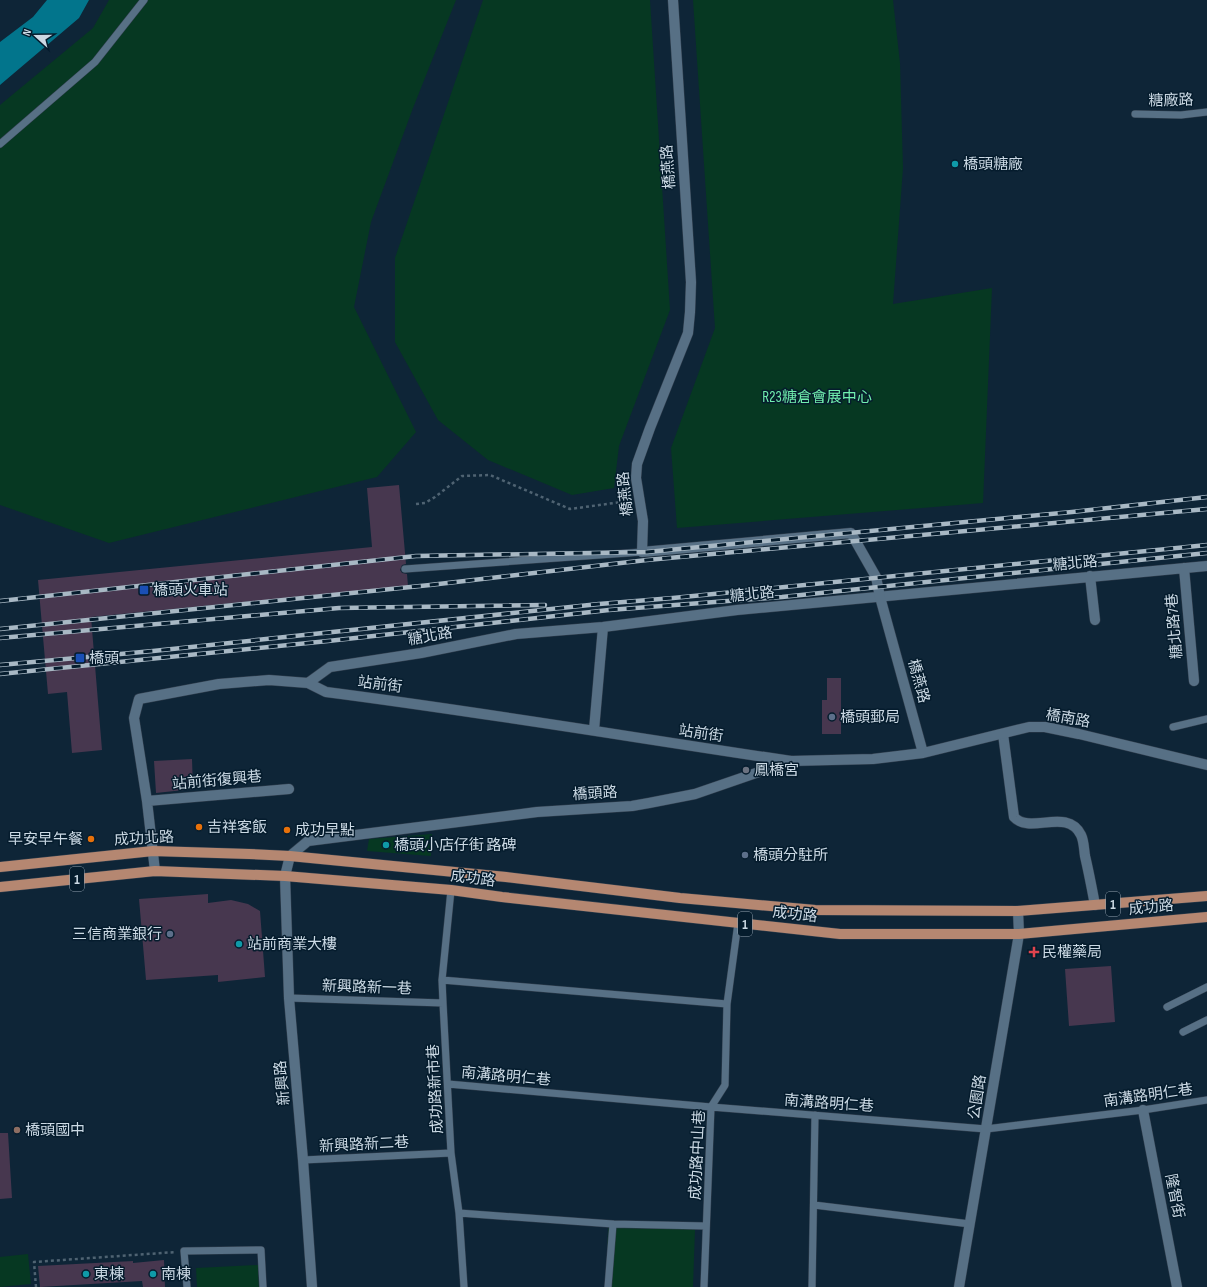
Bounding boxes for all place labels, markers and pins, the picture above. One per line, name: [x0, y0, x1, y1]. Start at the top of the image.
place label: 橋頭糖廠: [963, 155, 1023, 174]
marker: 橋頭糖廠: [950, 159, 960, 169]
place label: 橋頭火車站: [153, 581, 228, 600]
marker: 橋頭火車站: [138, 584, 150, 596]
place label: 橋頭: [89, 649, 119, 668]
marker: 橋頭: [74, 652, 86, 664]
place label: 橋頭郵局: [840, 708, 900, 727]
marker: 橋頭郵局: [827, 712, 837, 722]
place label: 鳳橋宮: [754, 761, 799, 780]
marker: 鳳橋宮: [741, 765, 751, 775]
place label: 吉祥客飯: [207, 818, 267, 837]
place label: 成功早點: [295, 821, 355, 840]
marker: 吉祥客飯: [194, 822, 204, 832]
marker: 成功早點: [282, 825, 292, 835]
place label: 早安早午餐: [8, 830, 83, 849]
marker: 早安早午餐: [86, 834, 96, 844]
place label: 橋頭小店仔街 路碑: [394, 836, 516, 855]
marker: 橋頭小店仔街 路碑: [381, 840, 391, 850]
place label: 橋頭分駐所: [753, 846, 828, 865]
marker: 橋頭分駐所: [740, 850, 750, 860]
place label: 三信商業銀行: [72, 925, 162, 944]
marker: 三信商業銀行: [165, 929, 175, 939]
place label: 站前商業大樓: [247, 935, 337, 954]
marker: 站前商業大樓: [234, 939, 244, 949]
place label: 民權藥局: [1042, 943, 1102, 962]
marker: 民權藥局: [1029, 947, 1039, 957]
place label: 橋頭國中: [25, 1121, 85, 1140]
marker: 橋頭國中: [12, 1125, 22, 1135]
place label: 東棟: [94, 1265, 124, 1284]
place label: 南棟: [161, 1265, 191, 1284]
marker: 東棟: [81, 1269, 91, 1279]
marker: 南棟: [148, 1269, 158, 1279]

